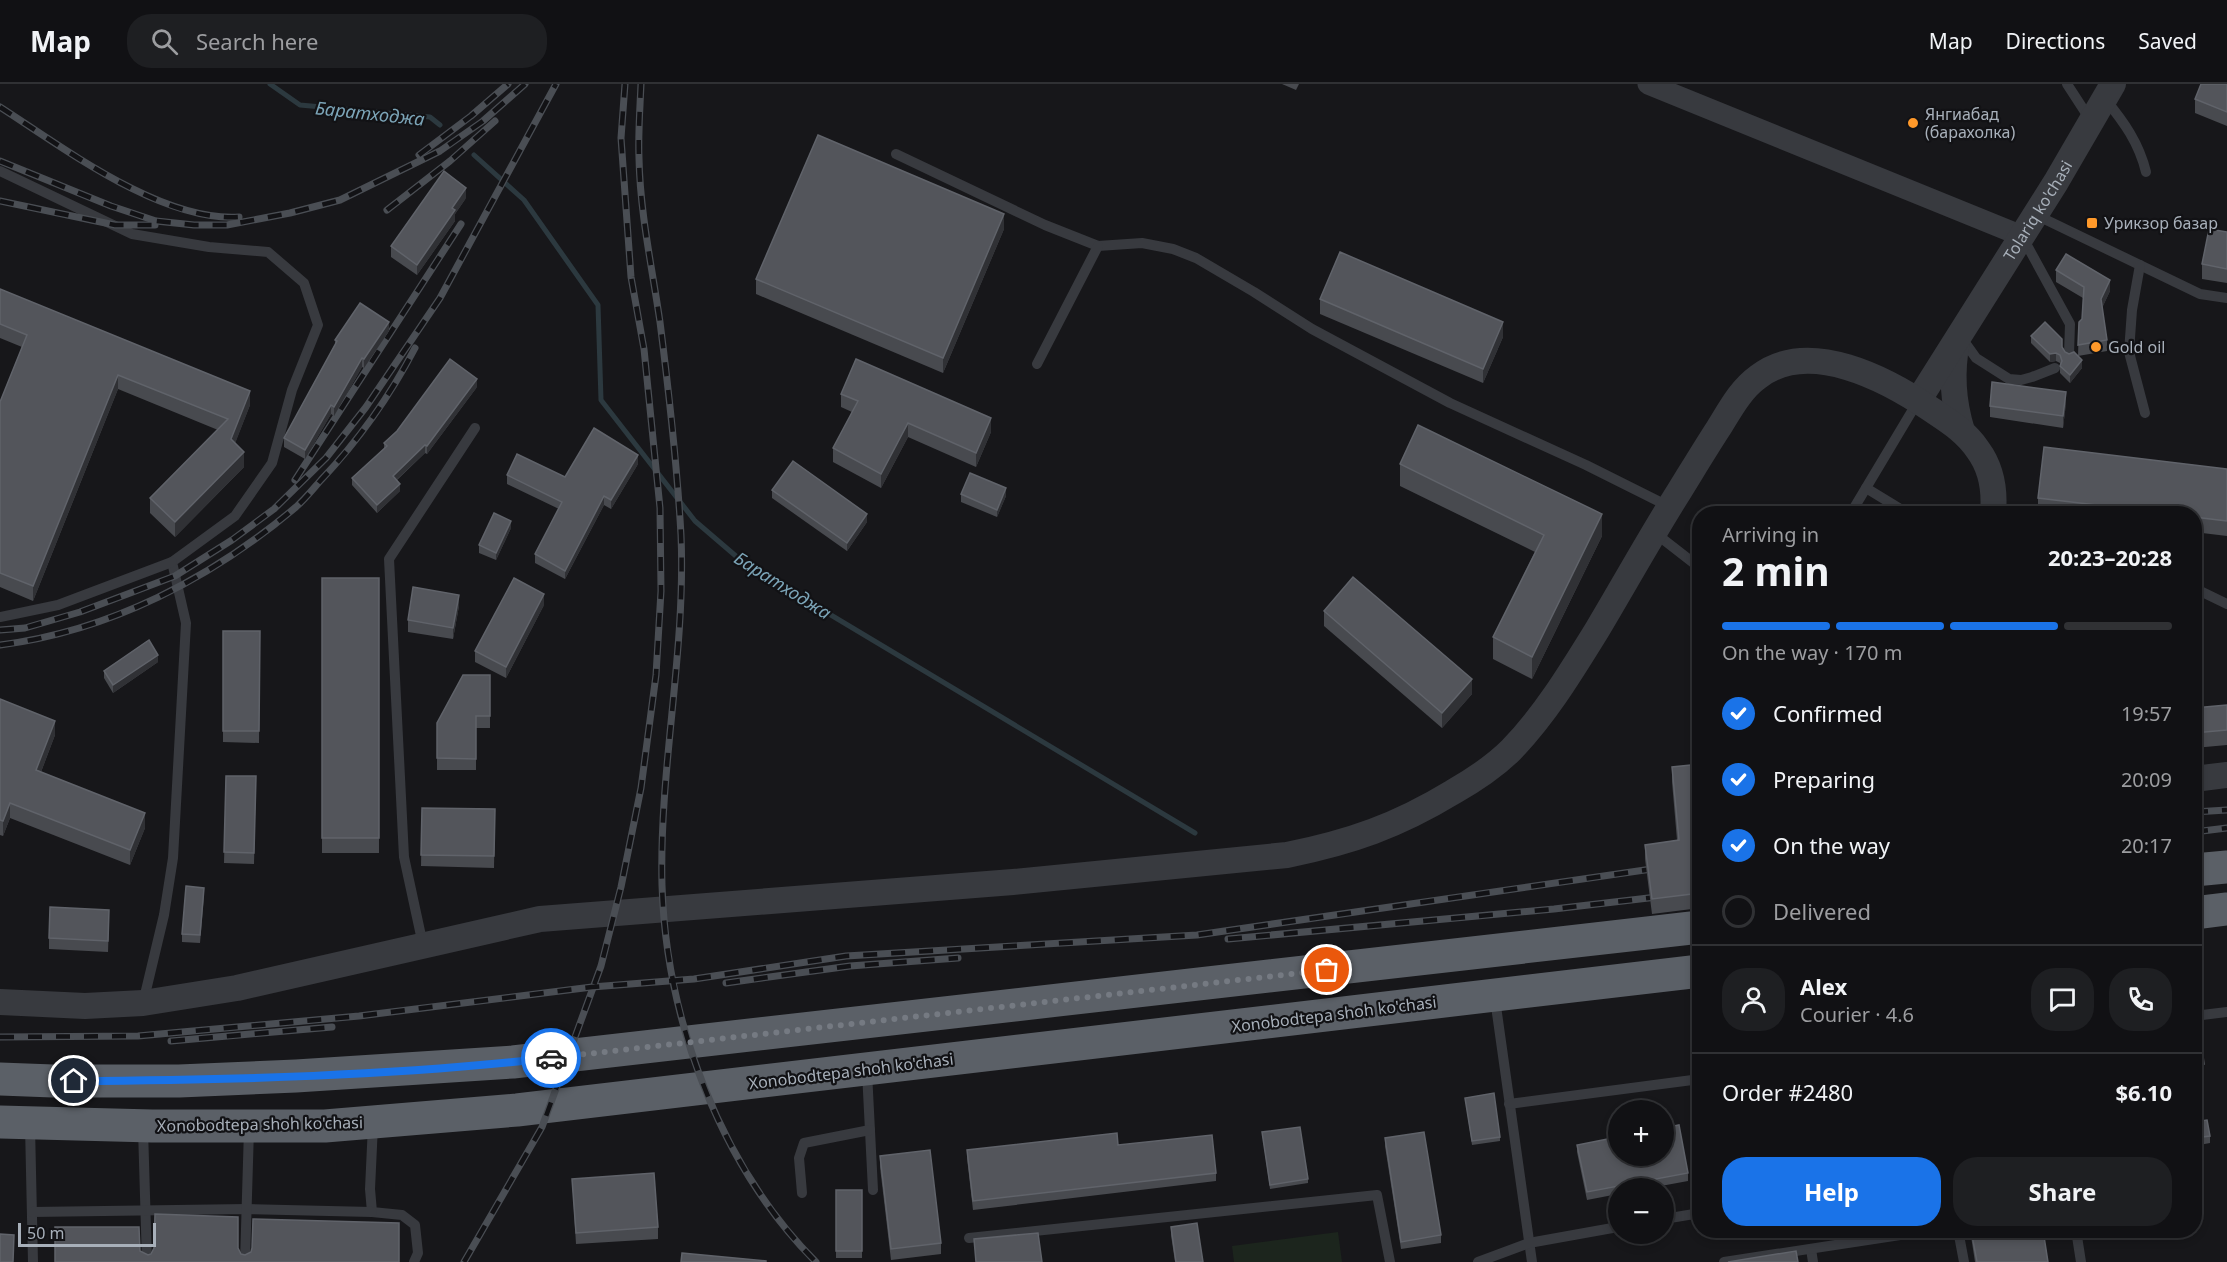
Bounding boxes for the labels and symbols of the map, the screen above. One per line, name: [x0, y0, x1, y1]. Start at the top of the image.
water label: Баратходжа: [314, 95, 426, 131]
place label: Янгиабад (барахолка): [1925, 103, 2015, 143]
marker: Янгиабад (барахолка): [1906, 116, 1920, 130]
street label: Tolariq ko'chasi: [1998, 156, 2077, 265]
place label: Урикзор базар: [2104, 212, 2218, 234]
marker: Урикзор базар: [2085, 216, 2099, 230]
place label: Gold oil: [2108, 336, 2165, 358]
marker: Gold oil: [2089, 340, 2103, 354]
water label: Баратходжа: [730, 546, 836, 624]
pin: [1301, 944, 1352, 995]
street label: Xonobodtepa shoh ko'chasi: [1230, 991, 1438, 1037]
courier: [521, 1028, 581, 1088]
street label: Xonobodtepa shoh ko'chasi: [747, 1048, 955, 1094]
pin: [48, 1055, 99, 1106]
street label: Xonobodtepa shoh ko'chasi: [157, 1111, 363, 1137]
scale bar: [18, 1220, 156, 1248]

